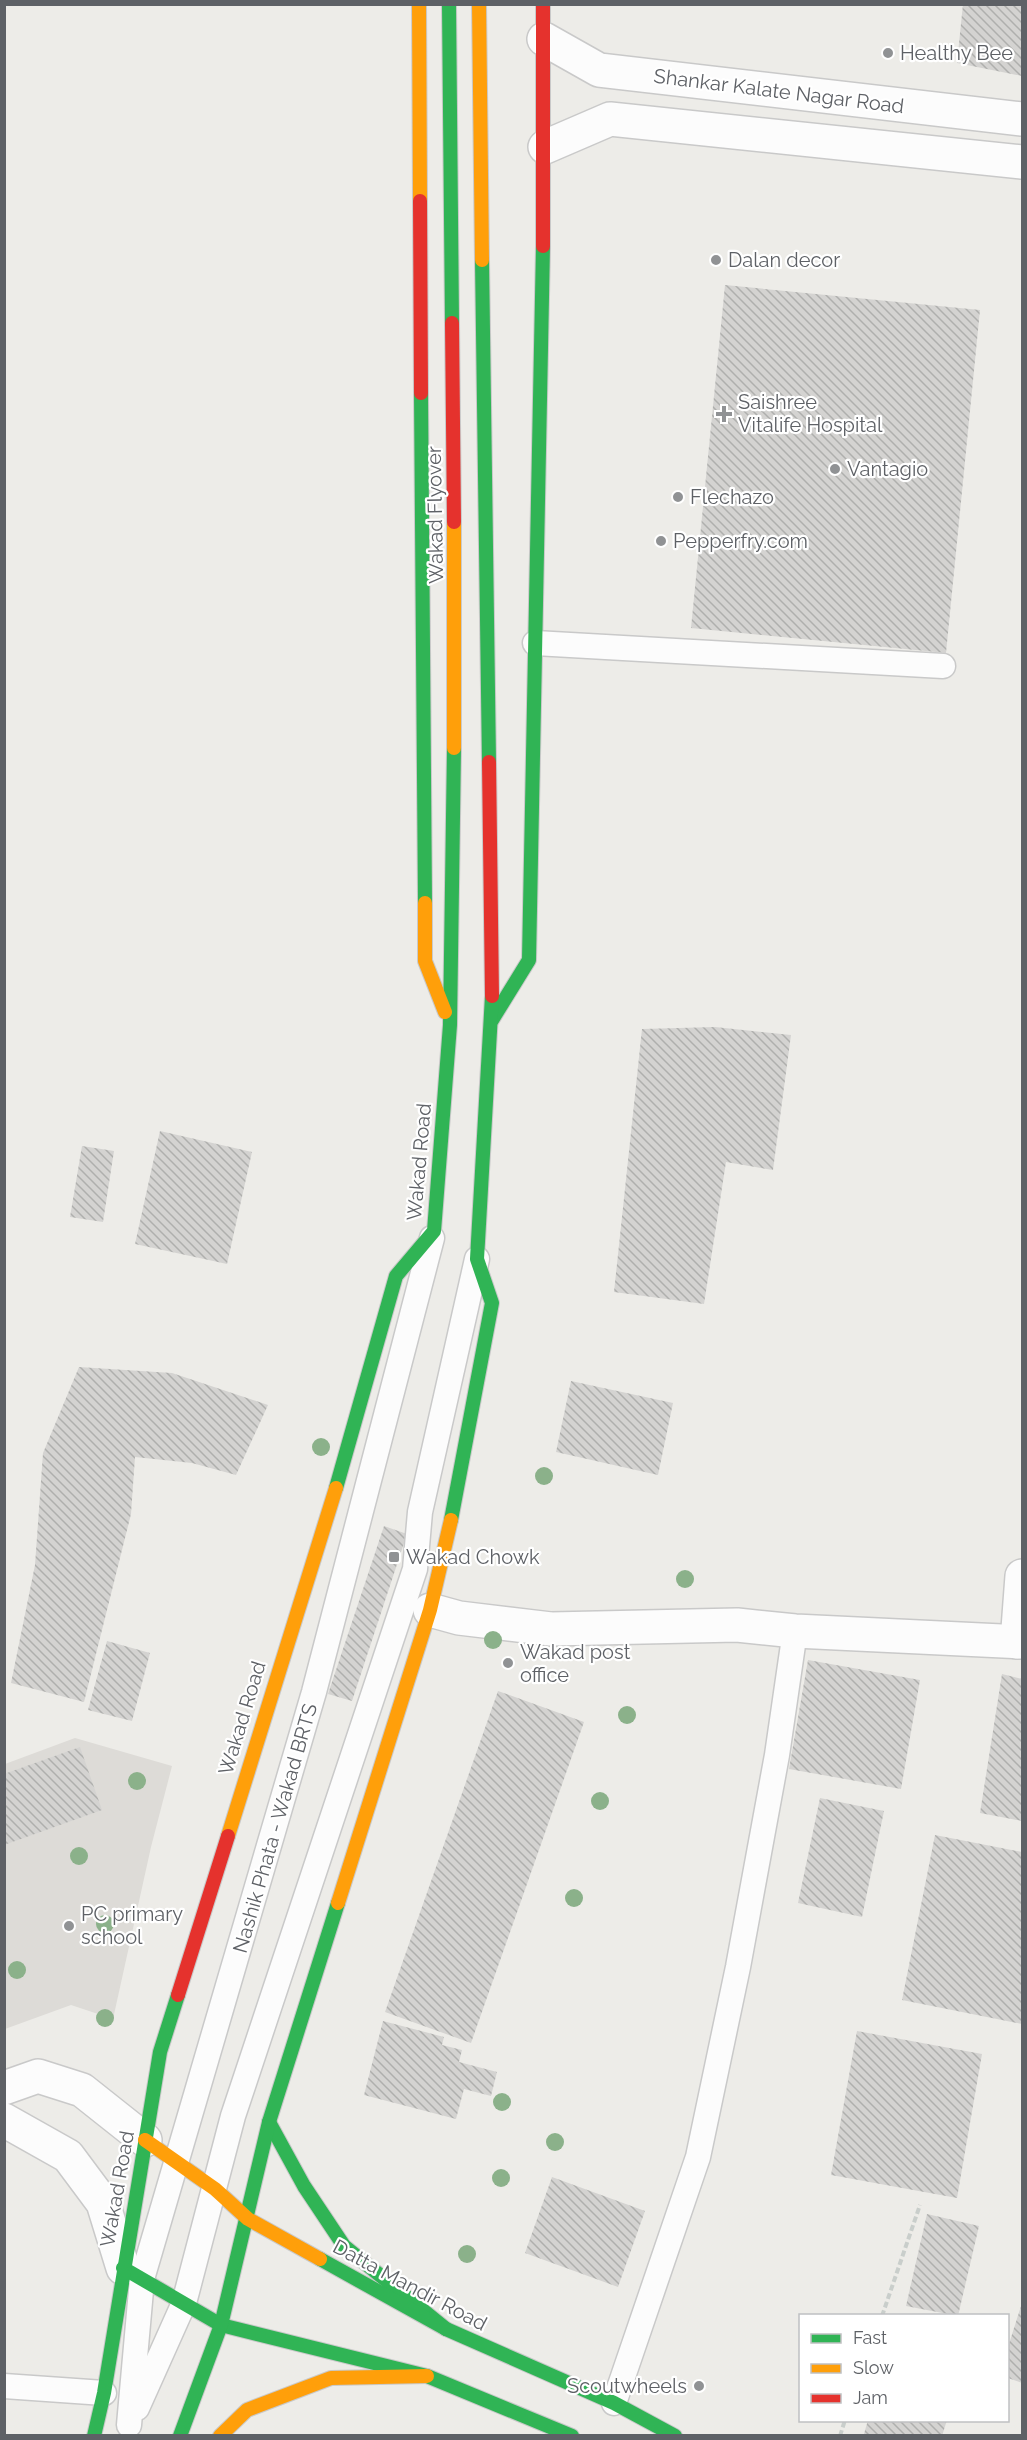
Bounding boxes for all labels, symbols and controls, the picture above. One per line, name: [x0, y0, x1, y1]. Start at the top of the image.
place label: Healthy Bee: [900, 41, 1013, 65]
marker: Healthy Bee: [881, 46, 895, 60]
street label: Shankar Kalate Nagar Road: [652, 64, 906, 118]
place label: Dalan decor: [728, 248, 840, 272]
marker: Dalan decor: [709, 253, 723, 267]
place label: Saishree Vitalife Hospital: [738, 390, 883, 437]
marker: Saishree Vitalife Hospital: [715, 405, 733, 423]
street label: Wakad Flyover: [422, 446, 448, 584]
place label: Vantagio: [847, 457, 928, 481]
marker: Vantagio: [828, 462, 842, 476]
place label: Flechazo: [690, 485, 774, 509]
marker: Flechazo: [671, 490, 685, 504]
place label: Pepperfry.com: [673, 529, 808, 553]
marker: Pepperfry.com: [654, 534, 668, 548]
street label: Wakad Road: [402, 1102, 436, 1222]
place label: Wakad Chowk: [406, 1545, 540, 1569]
marker: Wakad Chowk: [387, 1550, 401, 1564]
place label: Wakad post office: [520, 1640, 631, 1687]
marker: Wakad post office: [501, 1656, 515, 1670]
street label: Wakad Road: [213, 1658, 271, 1778]
street label: Nashik Phata - Wakad BRTS: [228, 1700, 322, 1956]
place label: PC primary school: [81, 1902, 183, 1949]
marker: PC primary school: [62, 1919, 76, 1933]
street label: Wakad Road: [95, 2129, 139, 2249]
street label: Datta Mandir Road: [329, 2234, 491, 2336]
legend: [799, 2314, 1009, 2422]
text: Fast: [853, 2327, 887, 2348]
text: Slow: [853, 2357, 894, 2378]
place label: Scoutwheels: [567, 2374, 687, 2398]
marker: Scoutwheels: [692, 2379, 706, 2393]
text: Jam: [853, 2387, 888, 2408]

